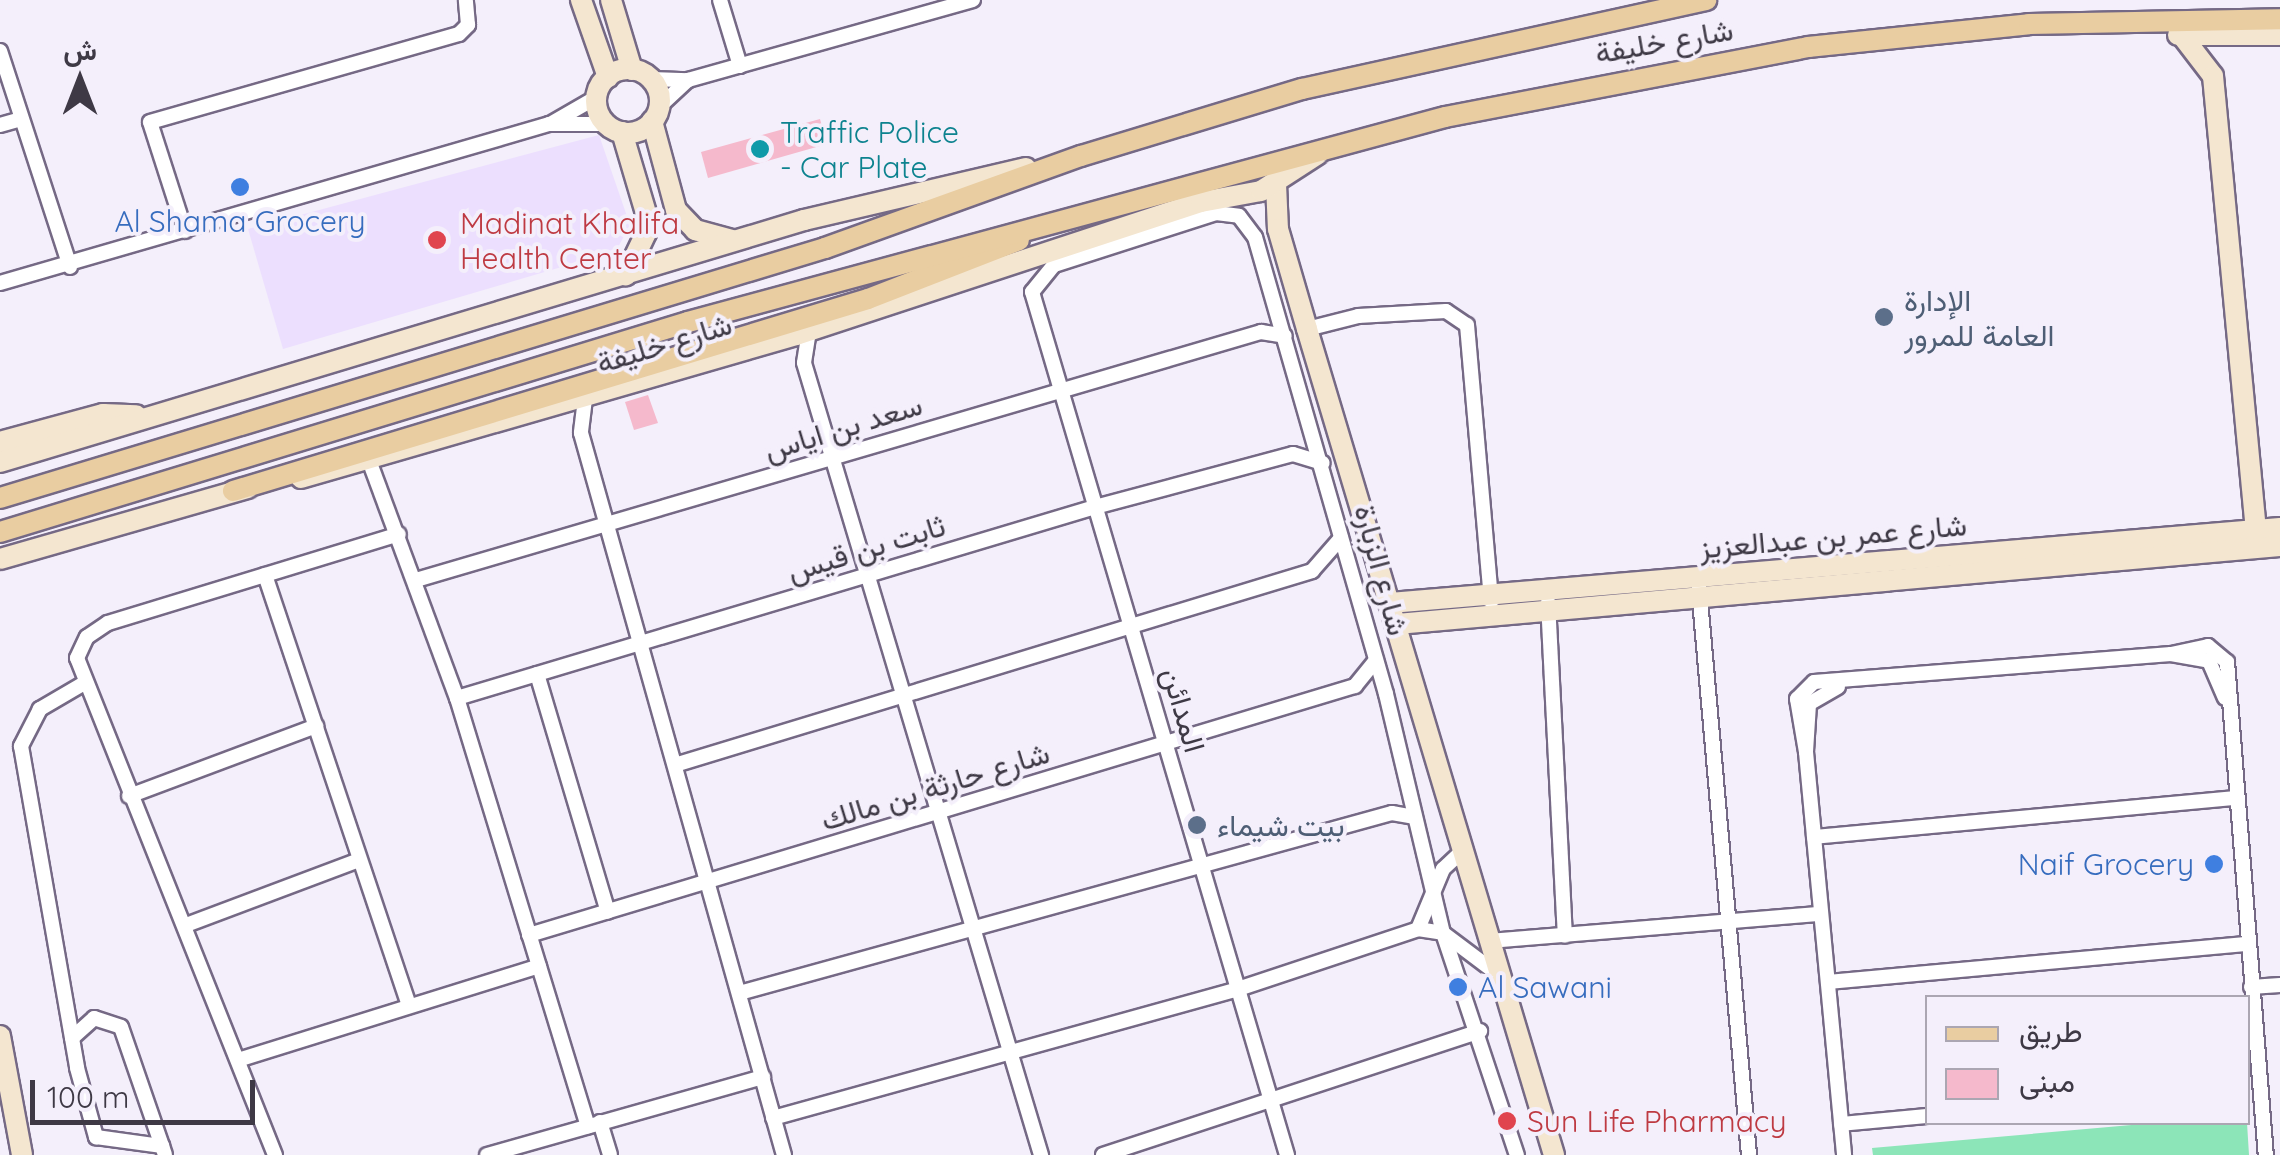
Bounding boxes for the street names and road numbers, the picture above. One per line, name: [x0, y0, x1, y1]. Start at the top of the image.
street label: شارع خليفة: [1592, 11, 1736, 71]
street label: شارع خليفة: [592, 305, 736, 381]
street label: سعد بن اياس: [760, 386, 926, 468]
street label: شارع الزبارة: [1347, 501, 1417, 639]
street label: شارع عمر بن عبدالعزيز: [1698, 506, 1968, 566]
street label: ثابت بن قيس: [783, 507, 949, 589]
street label: المدائن: [1155, 663, 1213, 757]
street label: شارع حارثة بن مالك: [816, 734, 1054, 838]

